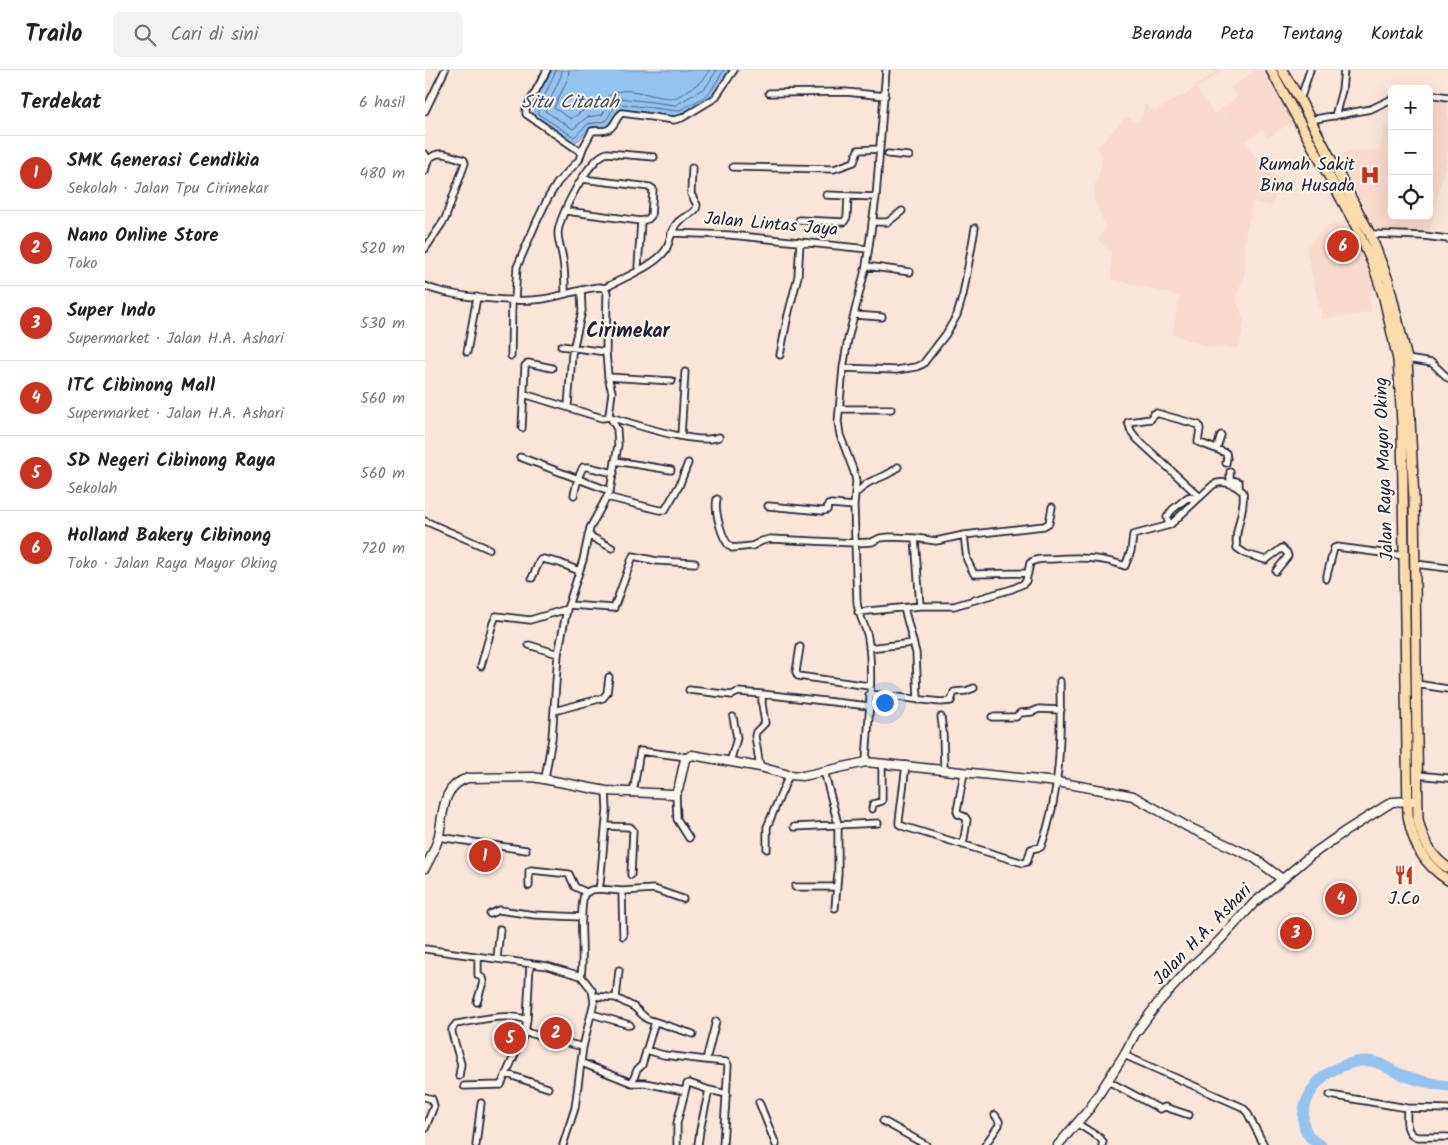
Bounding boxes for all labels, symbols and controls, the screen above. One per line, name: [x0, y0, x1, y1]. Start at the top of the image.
search box: [113, 12, 463, 57]
text: Trailo: [25, 15, 83, 54]
text: Cari di sini: [171, 20, 258, 50]
text: Beranda: [1132, 20, 1193, 49]
text: Peta: [1221, 20, 1254, 49]
text: Tentang: [1282, 20, 1343, 49]
text: Kontak: [1371, 20, 1423, 49]
icon: search: [131, 21, 159, 49]
map controls: [1388, 85, 1433, 220]
button: +: [1388, 85, 1433, 130]
text: Terdekat: [20, 86, 101, 119]
water label: Situ Citatah: [521, 88, 620, 118]
text: 6 hasil: [359, 90, 405, 115]
button: −: [1388, 130, 1433, 175]
text: SMK Generasi Cendikia: [67, 146, 259, 176]
place label: Rumah Sakit Bina Husada: [1259, 151, 1356, 201]
text: 1: [34, 161, 38, 186]
text: 480 m: [359, 161, 405, 186]
hospital icon: Rumah Sakit Bina Husada: [1359, 164, 1381, 186]
button: locate: [1388, 175, 1433, 220]
text: Sekolah · Jalan Tpu Cirimekar: [67, 176, 269, 201]
street label: Jalan Lintas Jaya: [703, 205, 839, 245]
text: Nano Online Store: [67, 221, 218, 251]
pin: 6: [1327, 227, 1359, 265]
text: 2: [31, 236, 41, 261]
text: 520 m: [360, 236, 405, 261]
text: Toko: [67, 251, 98, 276]
text: Super Indo: [67, 296, 156, 326]
text: 3: [32, 311, 40, 336]
text: 530 m: [360, 311, 405, 336]
district label: Cirimekar: [586, 316, 670, 348]
text: Supermarket · Jalan H.A. Ashari: [67, 326, 284, 351]
text: ITC Cibinong Mall: [67, 371, 215, 401]
street label: Jalan Raya Mayor Oking: [1367, 377, 1403, 561]
text: 4: [32, 386, 40, 411]
text: 560 m: [360, 386, 405, 411]
text: Supermarket · Jalan H.A. Ashari: [67, 401, 284, 426]
text: SD Negeri Cibinong Raya: [67, 446, 276, 476]
text: 5: [32, 461, 40, 486]
text: 560 m: [360, 461, 405, 486]
text: Sekolah: [67, 476, 117, 501]
text: Holland Bakery Cibinong: [67, 521, 271, 551]
text: 6: [32, 536, 40, 561]
text: 720 m: [361, 536, 405, 561]
text: Toko · Jalan Raya Mayor Oking: [67, 551, 278, 576]
your location: [872, 690, 898, 716]
pin: 1: [469, 837, 501, 875]
restaurant icon: J.Co: [1393, 864, 1415, 886]
street label: Jalan H.A. Ashari: [1147, 877, 1260, 993]
pin: 4: [1325, 880, 1357, 918]
place label: J.Co: [1388, 885, 1420, 914]
pin: 3: [1280, 914, 1312, 952]
pin: 2: [540, 1014, 572, 1052]
pin: 5: [494, 1019, 526, 1057]

